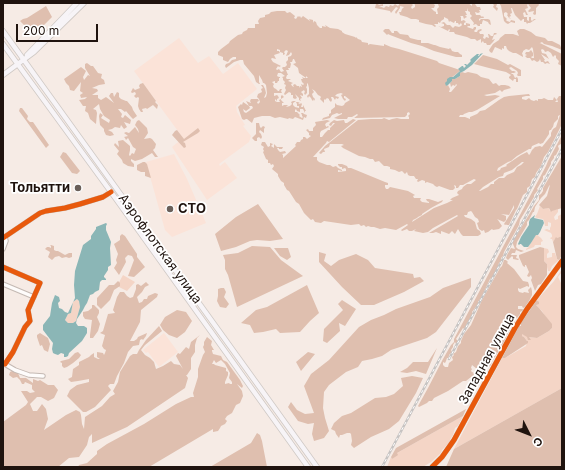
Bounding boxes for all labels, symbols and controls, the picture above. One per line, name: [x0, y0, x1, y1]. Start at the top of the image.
scale bar: [18, 16, 100, 42]
text: 200 m: [23, 23, 59, 38]
place label: Тольятти: [10, 180, 70, 196]
marker: Тольятти: [73, 183, 83, 193]
street label: Аэрофлотская улица: [115, 191, 205, 307]
place label: СТО: [178, 201, 206, 217]
marker: СТО: [165, 204, 175, 214]
street label: Западная улица: [456, 311, 518, 407]
north arrow: [509, 414, 549, 454]
text: С: [530, 434, 546, 450]

